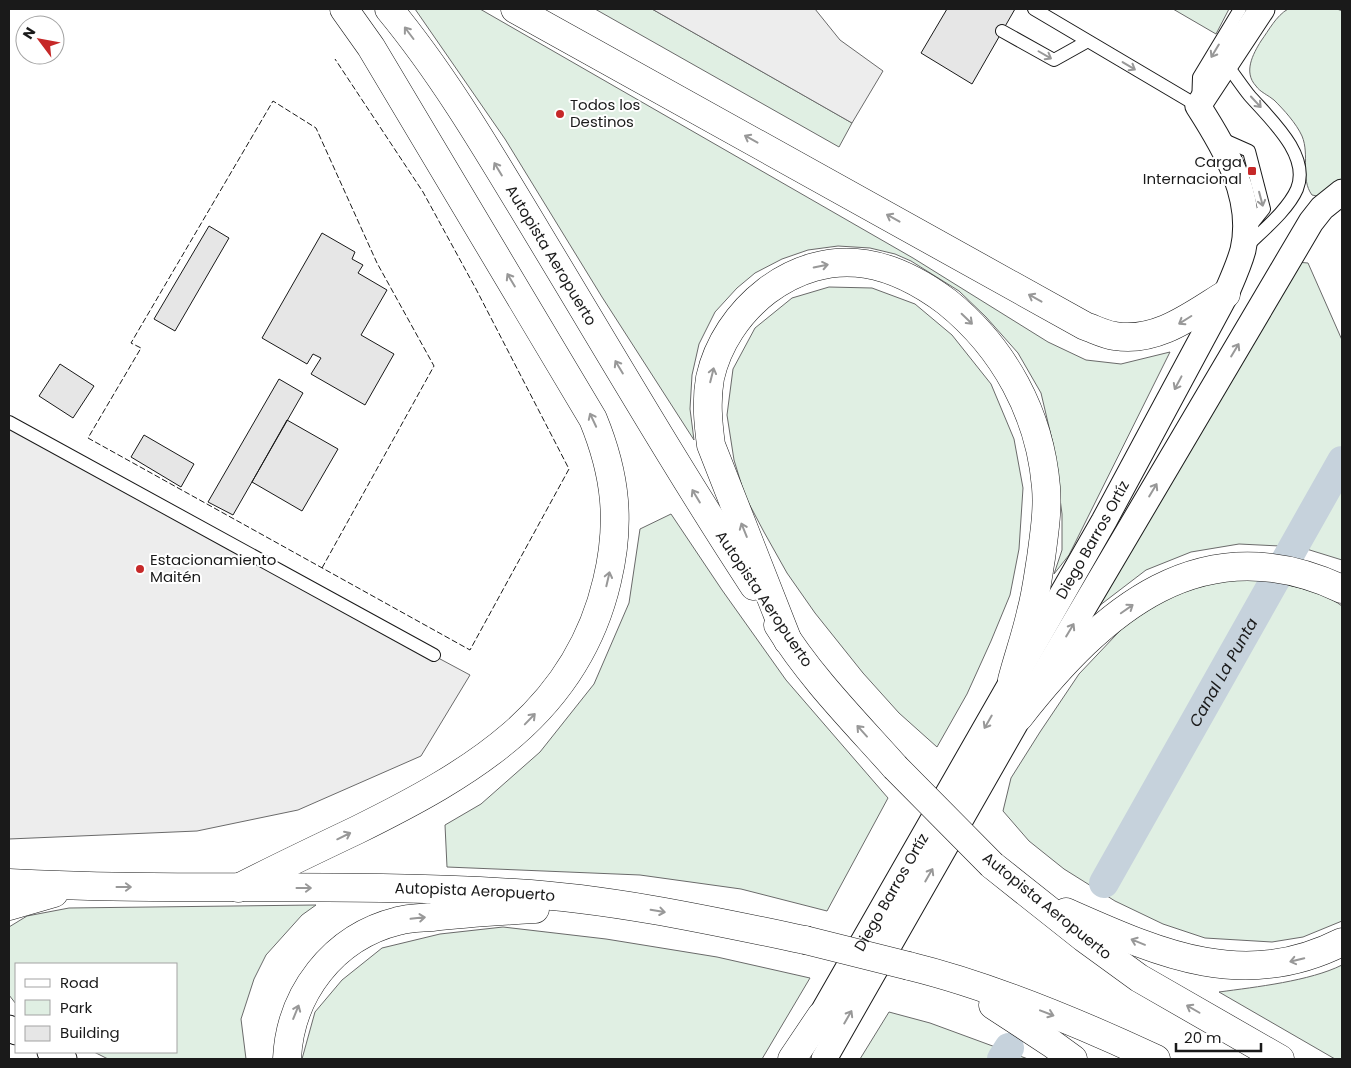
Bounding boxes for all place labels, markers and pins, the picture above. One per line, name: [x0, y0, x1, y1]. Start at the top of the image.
place label: Todos los Destinos: [570, 94, 641, 132]
marker: Todos los Destinos: [554, 108, 566, 120]
place label: Carga Internacional: [1143, 151, 1242, 189]
marker: Carga Internacional: [1246, 165, 1258, 177]
place label: Estacionamiento Maitén: [150, 549, 276, 587]
marker: Estacionamiento Maitén: [134, 563, 146, 575]

